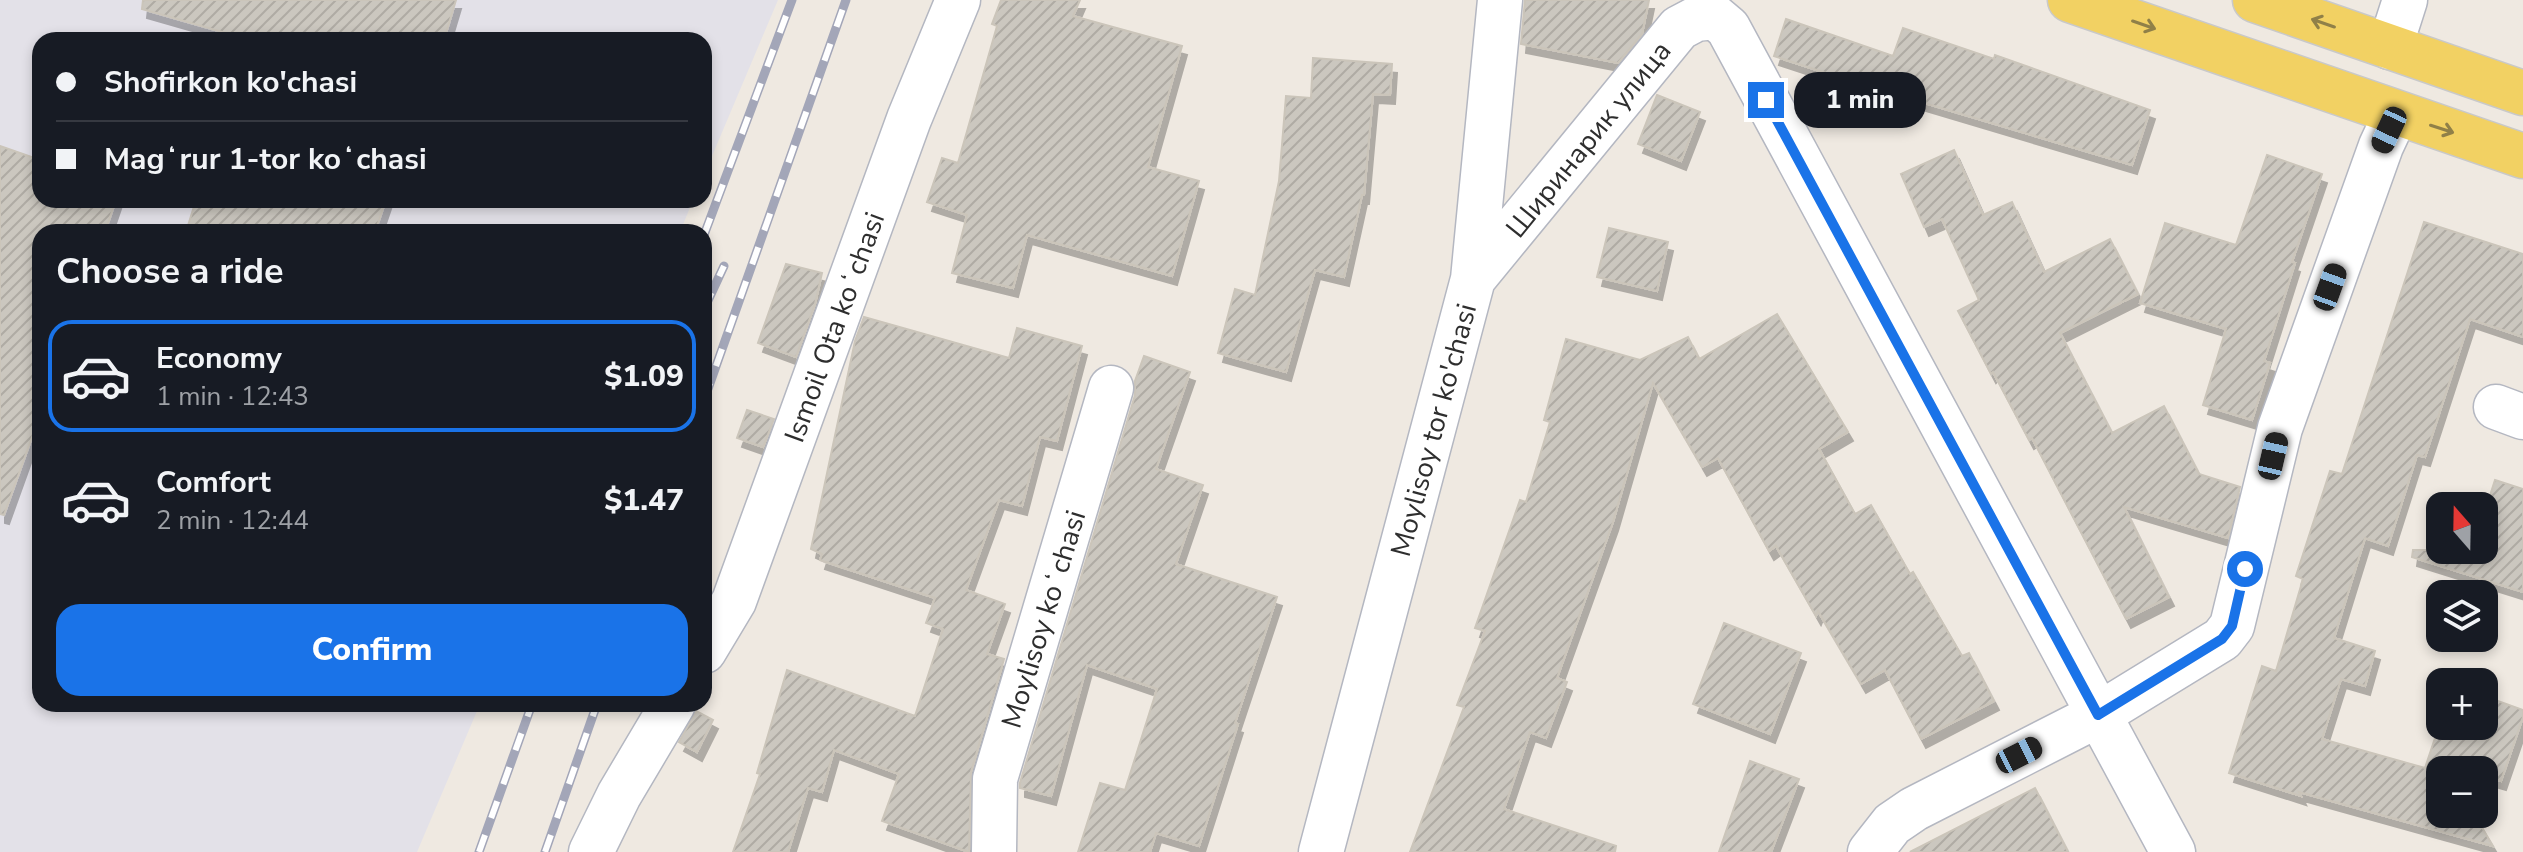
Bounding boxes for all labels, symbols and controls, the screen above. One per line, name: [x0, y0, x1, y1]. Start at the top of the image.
one-way arrow: [2310, 15, 2335, 30]
one-way arrow: [2131, 19, 2156, 34]
street label: Ширинарик улица: [1497, 33, 1680, 246]
text: Shofirkon ko'chasi: [104, 62, 357, 103]
callout: 1 min: [1794, 72, 1926, 128]
route end: [1748, 82, 1784, 118]
text: 1 min: [1826, 82, 1894, 117]
car: [2368, 103, 2410, 157]
one-way arrow: [2429, 122, 2455, 137]
text: Magʻrur 1-tor koʻchasi: [104, 139, 427, 180]
street label: Ismoil Ota koʻchasi: [776, 207, 894, 448]
text: Choose a ride: [56, 247, 284, 296]
car: [2311, 260, 2349, 314]
street label: Moylisoy tor ko'chasi: [1382, 300, 1486, 561]
text: Economy: [156, 338, 282, 379]
icon: car: [60, 340, 132, 412]
text: $1.09: [604, 356, 684, 397]
text: 1 min · 12:43: [156, 379, 309, 414]
car: [2256, 430, 2290, 482]
text: Comfort: [156, 462, 271, 503]
icon: car: [60, 464, 132, 536]
text: $1.47: [604, 480, 684, 521]
north arrow: [2426, 492, 2498, 564]
map controls: [2426, 492, 2498, 828]
text: 2 min · 12:44: [156, 503, 309, 538]
street label: Moylisoy koʻchasi: [993, 506, 1095, 733]
route start: [2227, 551, 2263, 587]
button: layers: [2426, 580, 2498, 652]
button: Confirm: [56, 604, 688, 696]
button: +: [2426, 668, 2498, 740]
car: [1992, 733, 2046, 777]
button: −: [2426, 756, 2498, 828]

